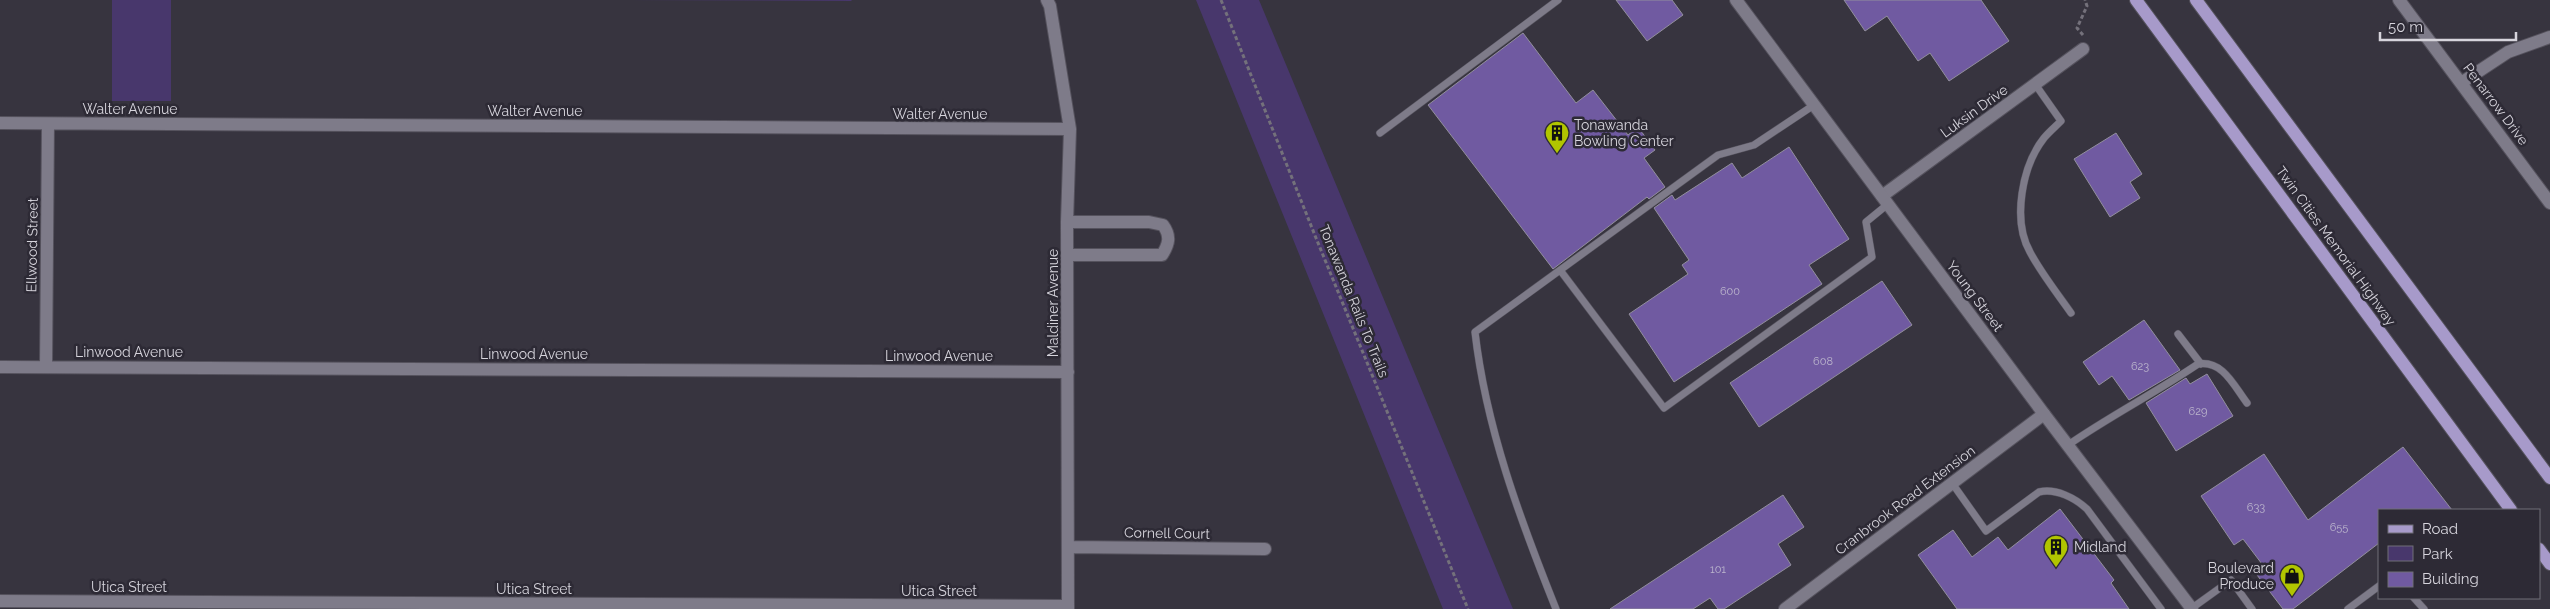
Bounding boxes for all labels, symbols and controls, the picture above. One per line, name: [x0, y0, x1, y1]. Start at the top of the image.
scale bar: [2380, 10, 2516, 42]
text: 50 m: [2388, 18, 2423, 36]
street label: Penarrow Drive: [2460, 60, 2532, 148]
street label: Luksin Drive: [1937, 81, 2011, 141]
street label: Walter Avenue: [83, 101, 177, 117]
street label: Walter Avenue: [488, 103, 582, 119]
street label: Walter Avenue: [893, 106, 987, 122]
place label: Tonawanda Bowling Center: [1574, 117, 1674, 149]
building icon: Tonawanda Bowling Center: [1544, 120, 1570, 154]
street label: Twin Cities Memorial Highway: [2273, 163, 2399, 329]
street label: Ellwood Street: [23, 197, 41, 293]
street label: Tonawanda Rails To Trails: [1316, 222, 1392, 380]
street label: Maldiner Avenue: [1045, 249, 1061, 357]
street label: Young Street: [1943, 258, 2007, 334]
house number: 600: [1720, 285, 1740, 298]
street label: Linwood Avenue: [75, 344, 183, 360]
street label: Linwood Avenue: [480, 346, 588, 362]
street label: Linwood Avenue: [885, 348, 993, 364]
house number: 608: [1813, 355, 1833, 368]
house number: 623: [2131, 360, 2149, 373]
house number: 629: [2189, 405, 2207, 418]
street label: Cranbrook Road Extension: [1832, 442, 1978, 558]
house number: 633: [2247, 501, 2265, 514]
legend: [2378, 509, 2540, 599]
text: Road: [2422, 520, 2458, 538]
house number: 655: [2330, 521, 2348, 534]
street label: Cornell Court: [1124, 524, 1210, 542]
building icon: Midland: [2043, 534, 2069, 568]
place label: Midland: [2074, 539, 2126, 555]
text: Park: [2422, 545, 2453, 563]
place label: Boulevard Produce: [2208, 560, 2274, 592]
house number: 101: [1710, 563, 1726, 576]
shop icon: Boulevard Produce: [2279, 563, 2305, 597]
text: Building: [2422, 570, 2479, 588]
street label: Utica Street: [91, 579, 167, 595]
street label: Utica Street: [496, 581, 572, 597]
street label: Utica Street: [901, 583, 977, 599]

